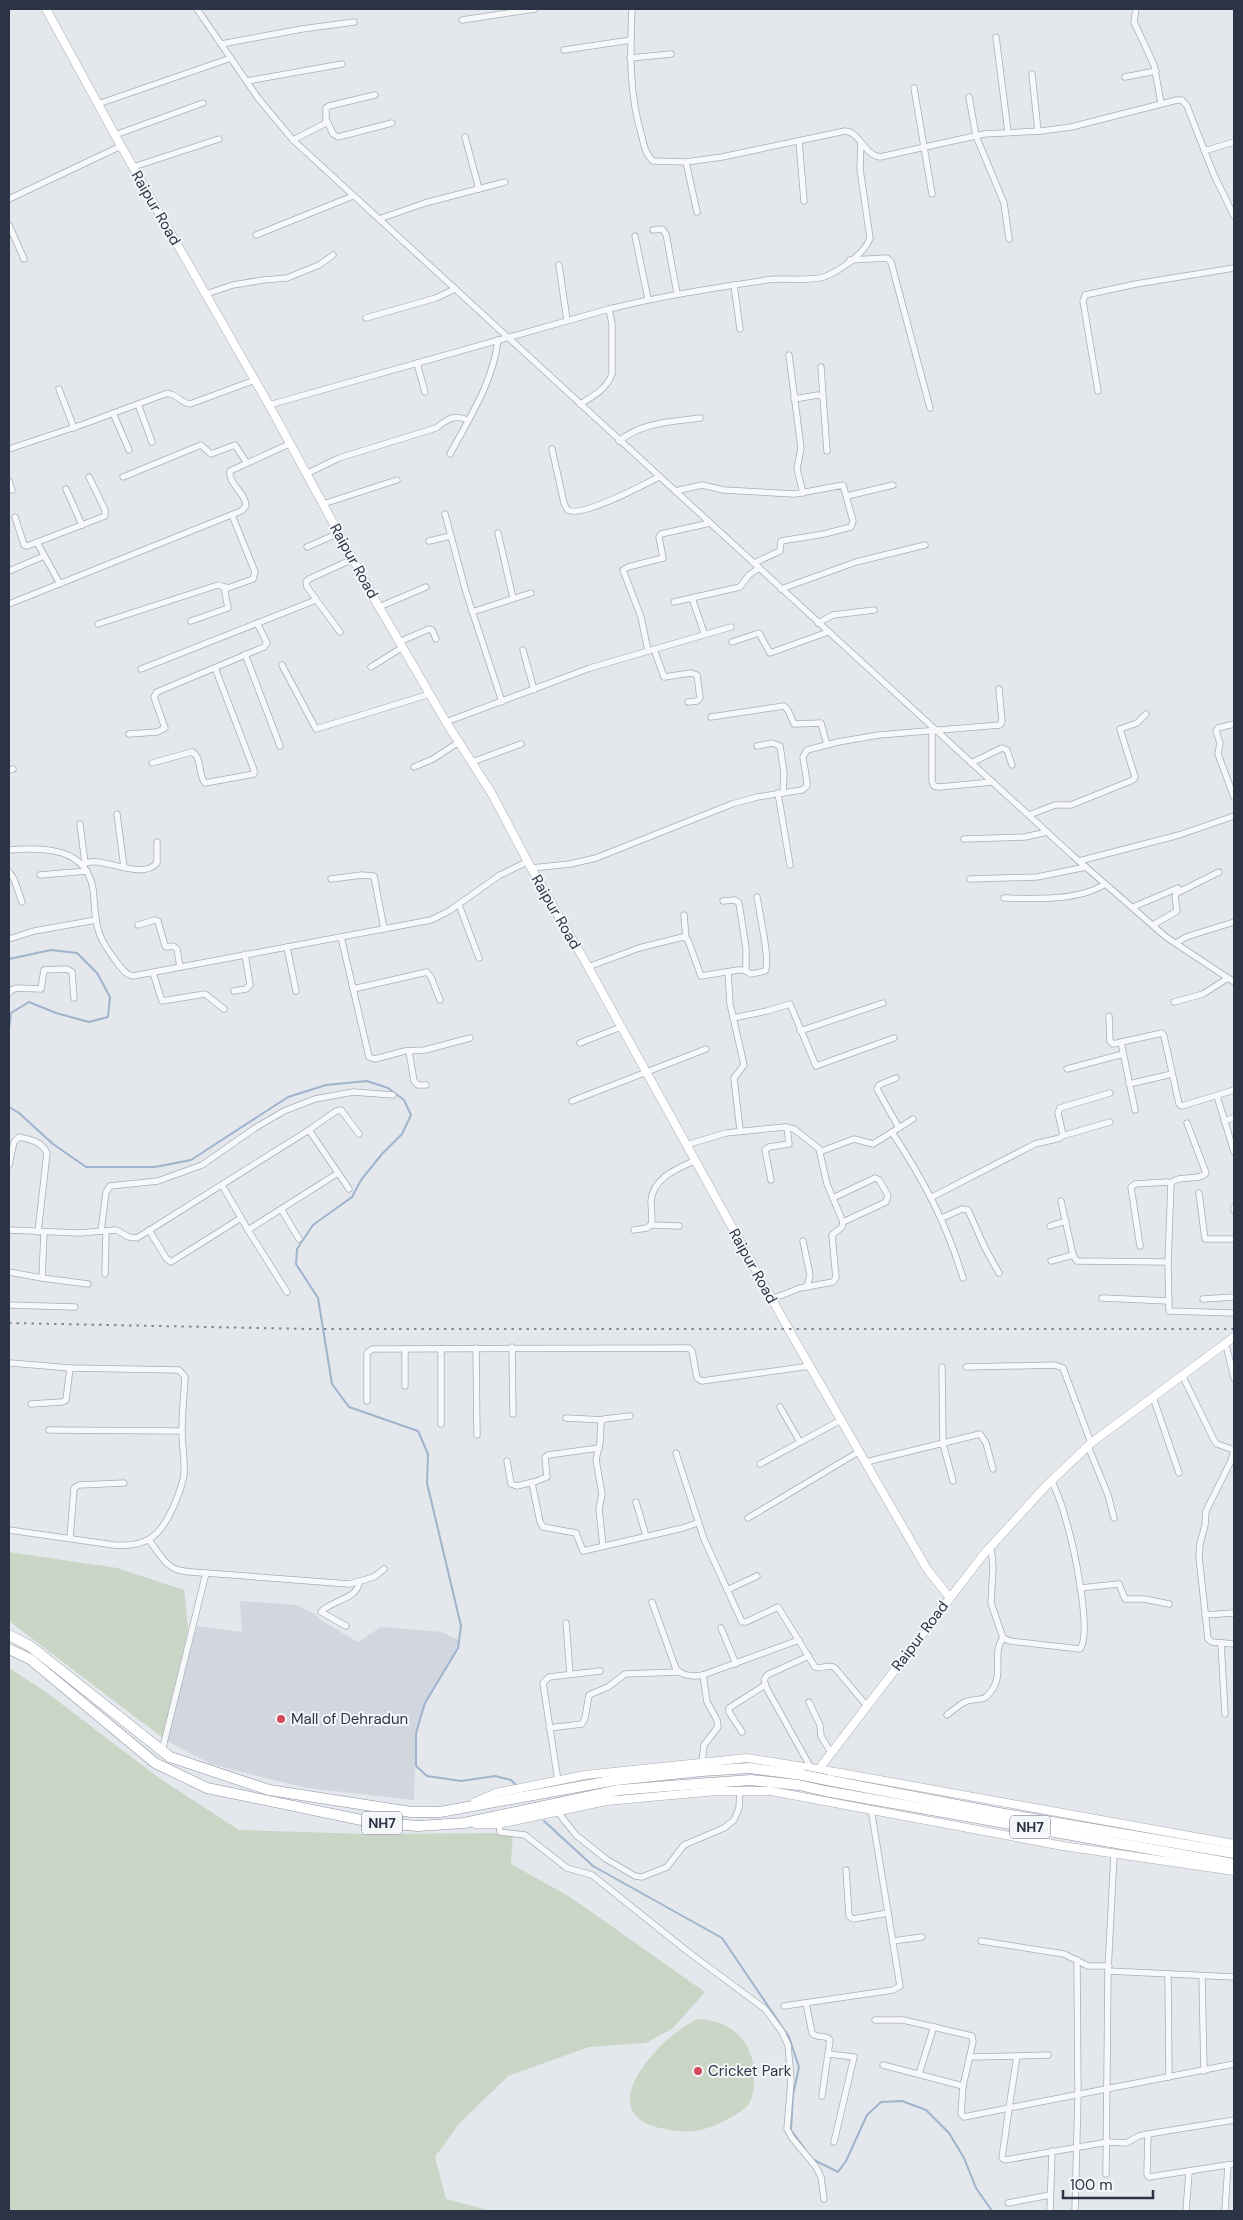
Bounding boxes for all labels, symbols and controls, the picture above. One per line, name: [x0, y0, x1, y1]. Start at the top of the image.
street label: Raipur Road: [127, 167, 185, 249]
street label: Raipur Road: [325, 520, 383, 602]
street label: Raipur Road: [527, 871, 585, 953]
street label: Raipur Road: [724, 1225, 782, 1307]
street label: Raipur Road: [887, 1597, 953, 1675]
place label: Mall of Dehradun: [291, 1709, 408, 1729]
marker: Mall of Dehradun: [275, 1713, 287, 1725]
road number: NH7: [362, 1812, 402, 1835]
road number: NH7: [1010, 1815, 1050, 1838]
place label: Cricket Park: [708, 2061, 792, 2081]
marker: Cricket Park: [692, 2065, 704, 2077]
scale bar: [1063, 2168, 1153, 2200]
text: 100 m: [1070, 2175, 1113, 2195]

